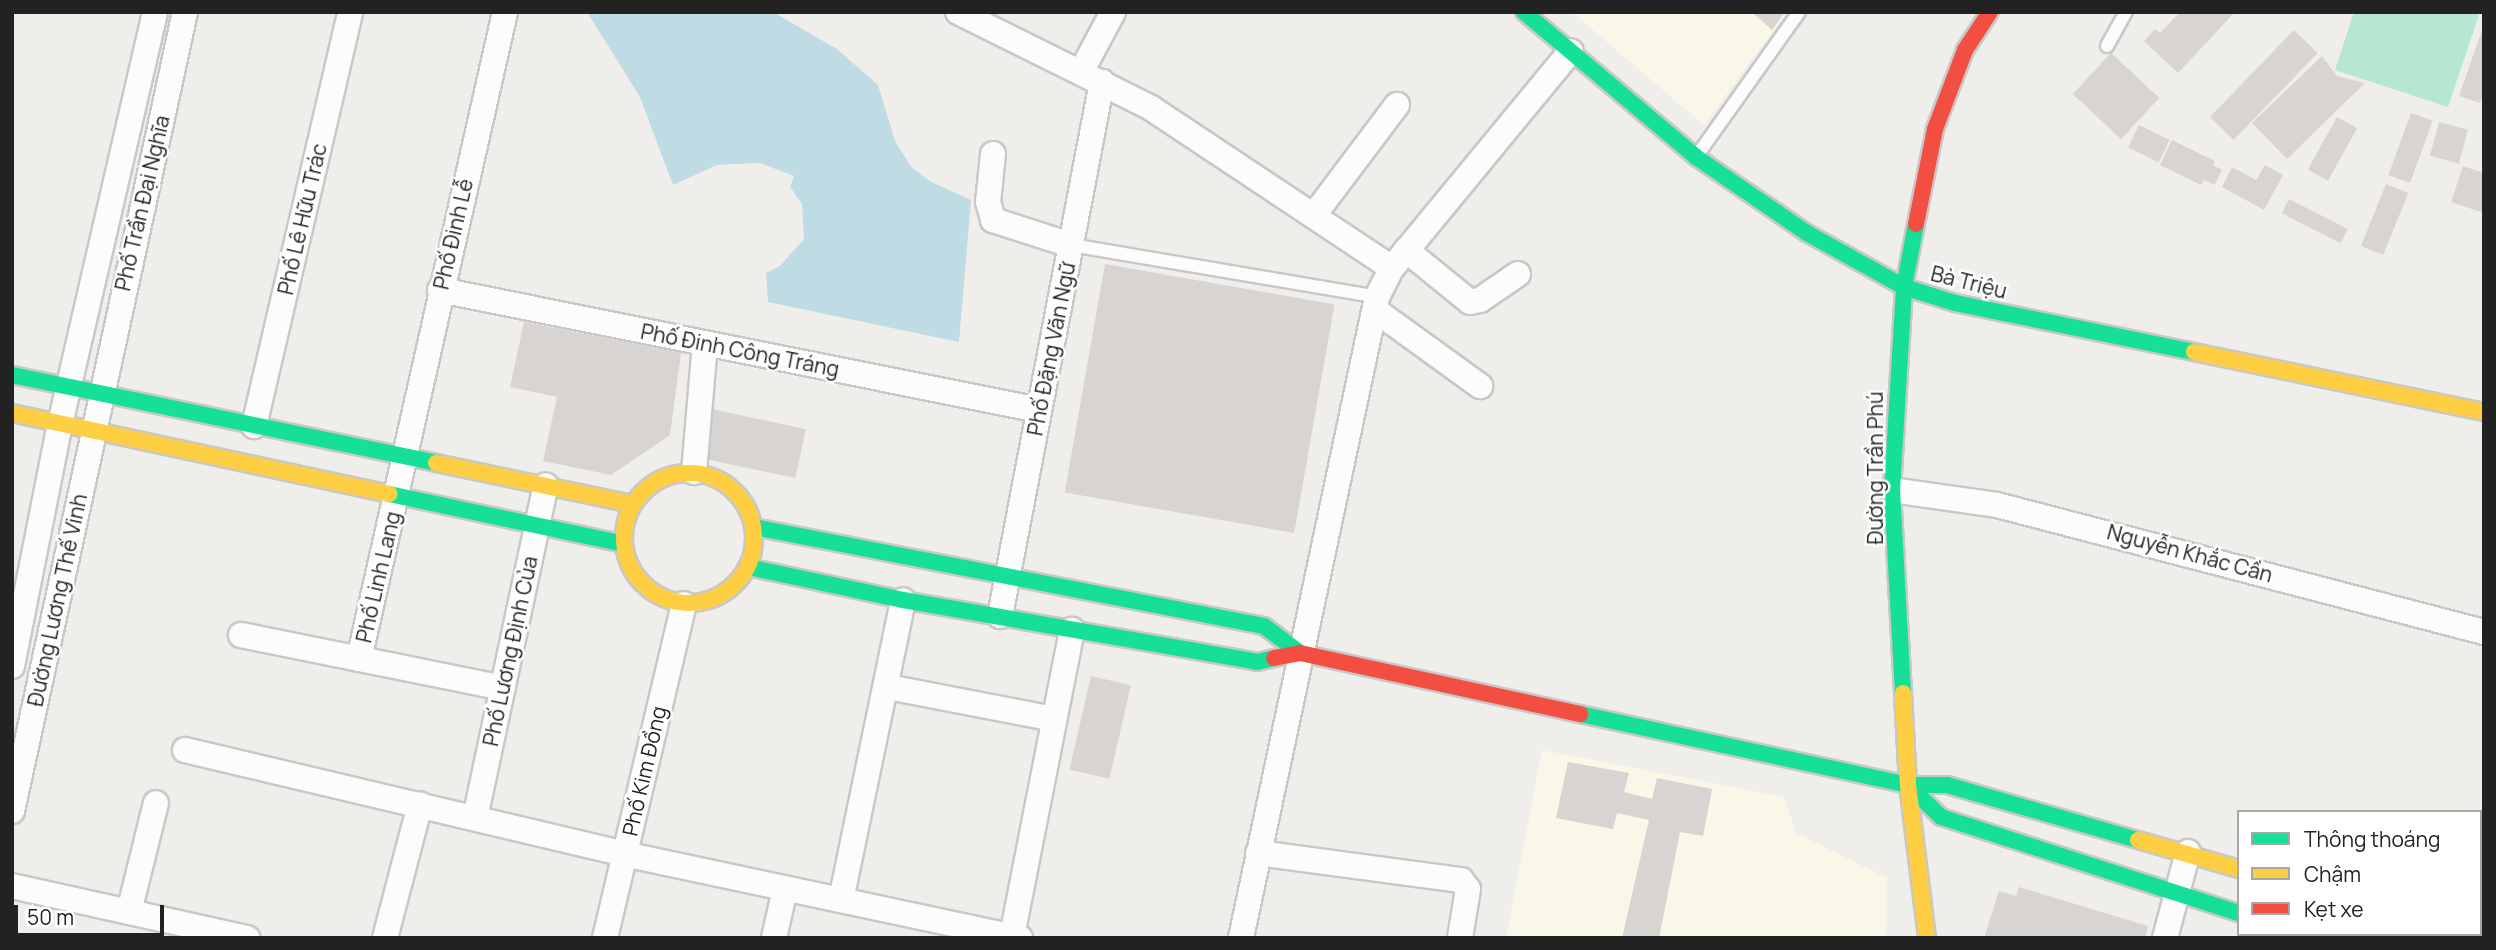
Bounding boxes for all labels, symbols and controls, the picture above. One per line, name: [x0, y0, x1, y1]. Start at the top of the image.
street label: Phố Trần Đại Nghĩa: [110, 113, 174, 293]
street label: Phố Lê Hữu Trác: [272, 141, 332, 297]
street label: Phố Đinh Lễ: [428, 176, 478, 292]
street label: Phố Đặng Văn Ngữ: [1022, 260, 1080, 438]
street label: Bà Triệu: [1928, 260, 2010, 304]
street label: Phố Đinh Công Tráng: [639, 318, 841, 382]
street label: Đường Trần Phú: [1862, 392, 1888, 544]
street label: Đường Lương Thế Vinh: [22, 491, 92, 709]
street label: Phố Linh Lang: [351, 509, 405, 645]
street label: Nguyễn Khắc Cần: [2105, 519, 2275, 587]
street label: Phố Lương Định Của: [478, 554, 542, 748]
street label: Phố Kim Đồng: [617, 704, 671, 838]
legend: [2237, 810, 2482, 936]
text: Thông thoáng: [2304, 825, 2440, 853]
text: Chậm: [2304, 860, 2361, 888]
scale bar: [18, 890, 168, 934]
text: Kẹt xe: [2304, 895, 2363, 923]
text: 50 m: [27, 903, 74, 931]

